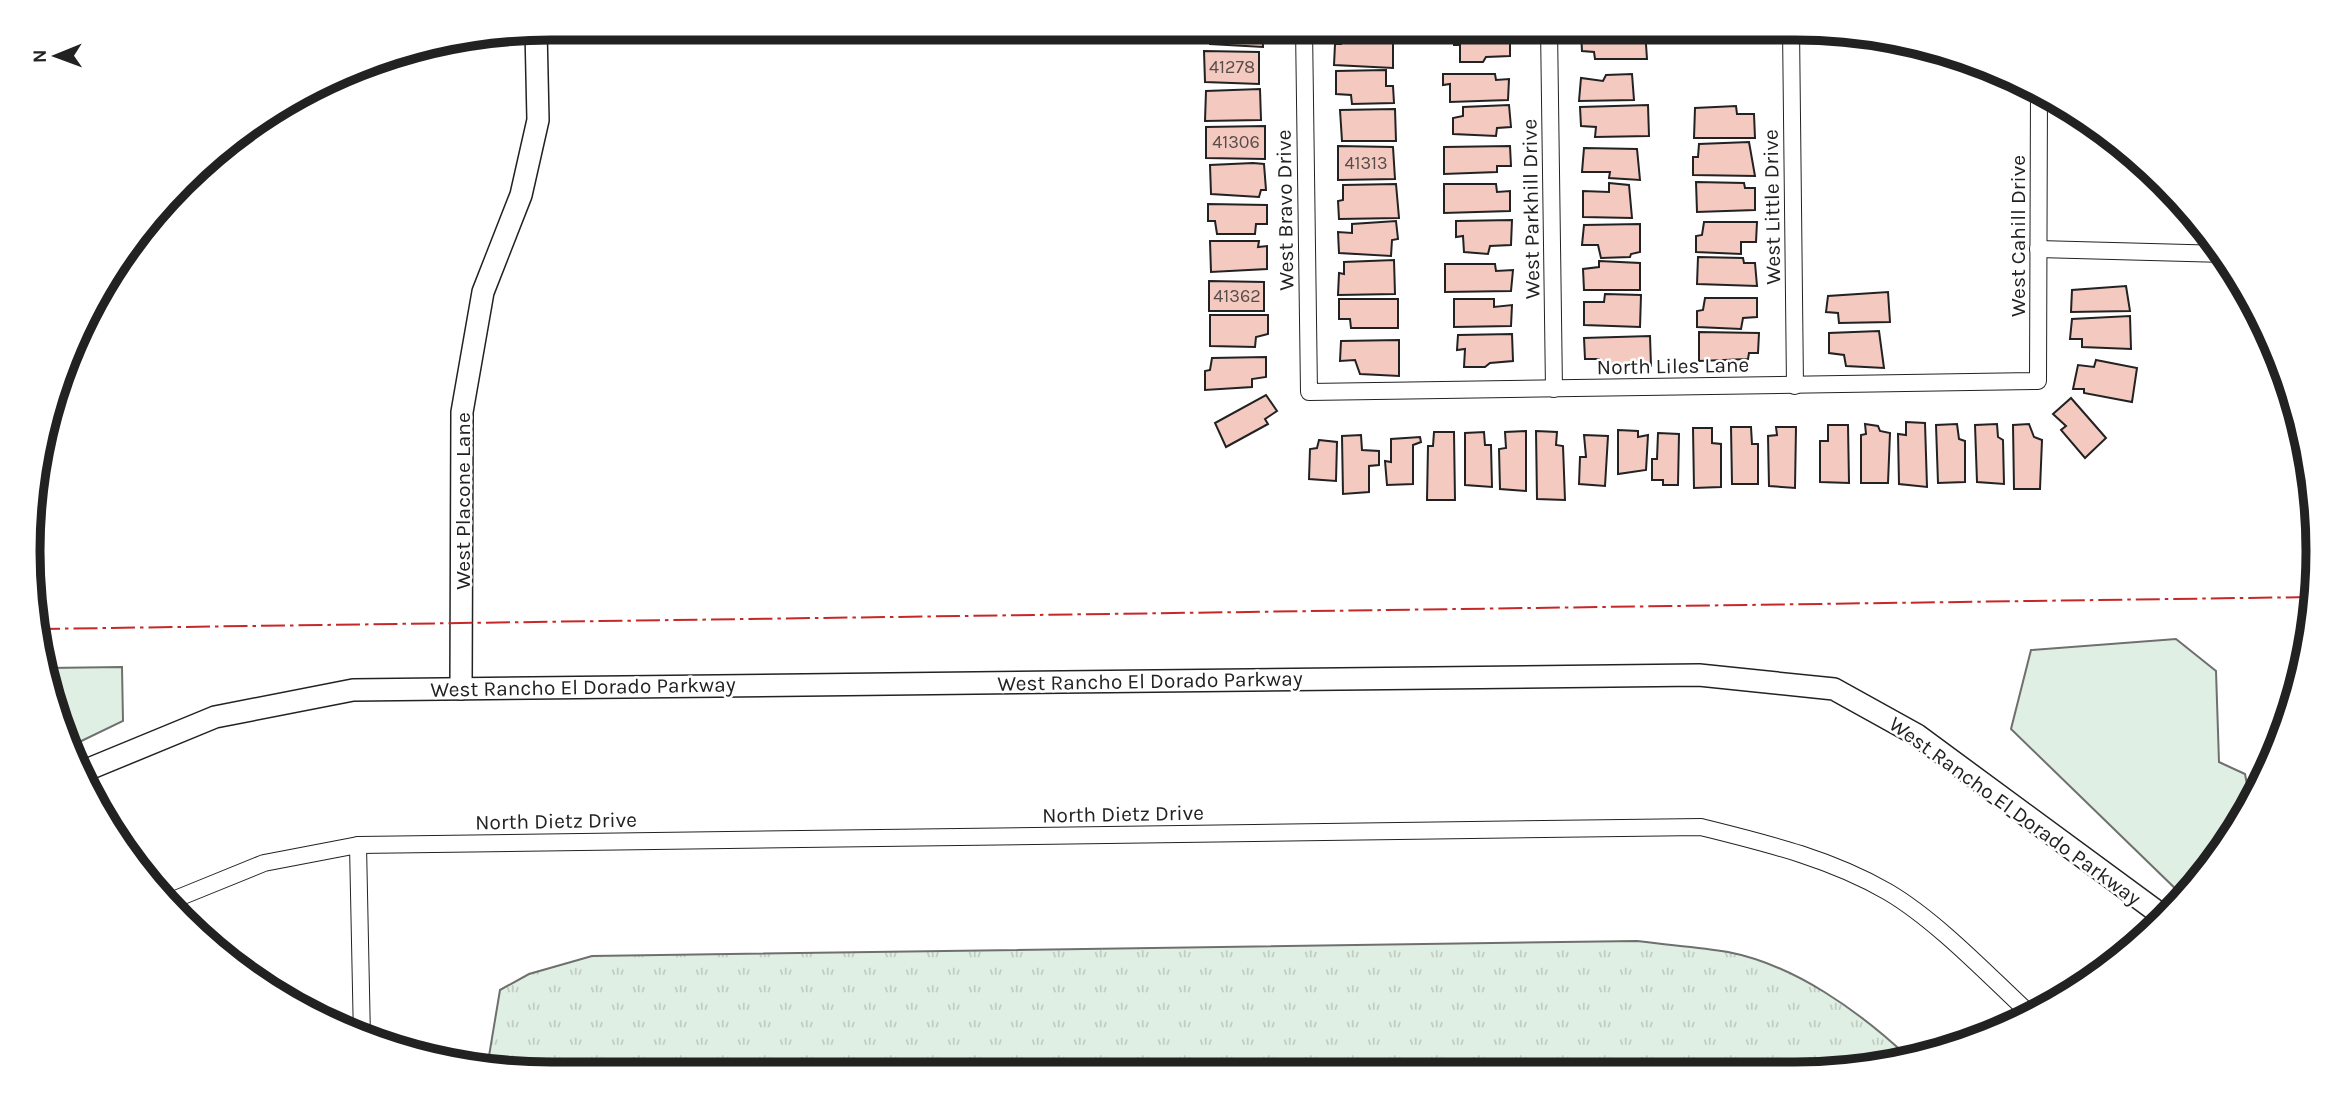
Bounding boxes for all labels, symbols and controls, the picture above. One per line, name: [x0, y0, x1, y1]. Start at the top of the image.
north arrow: [21, 21, 91, 91]
text: N: [29, 49, 51, 63]
house number: 41278: [1209, 56, 1255, 78]
street label: West Parkhill Drive: [1517, 119, 1545, 299]
street label: West Bravo Drive: [1272, 129, 1298, 291]
street label: West Little Drive: [1759, 129, 1785, 285]
house number: 41306: [1212, 131, 1260, 153]
house number: 41313: [1344, 152, 1388, 174]
street label: West Cahill Drive: [2006, 155, 2030, 317]
house number: 41362: [1213, 285, 1261, 307]
street label: North Liles Lane: [1597, 353, 1749, 379]
street label: West Placone Lane: [451, 412, 475, 590]
street label: West Rancho El Dorado Parkway: [997, 666, 1303, 696]
street label: West Rancho El Dorado Parkway: [430, 672, 736, 702]
street label: West Rancho El Dorado Parkway: [1885, 712, 2146, 911]
street label: North Dietz Drive: [1042, 801, 1204, 827]
street label: North Dietz Drive: [475, 808, 637, 834]

